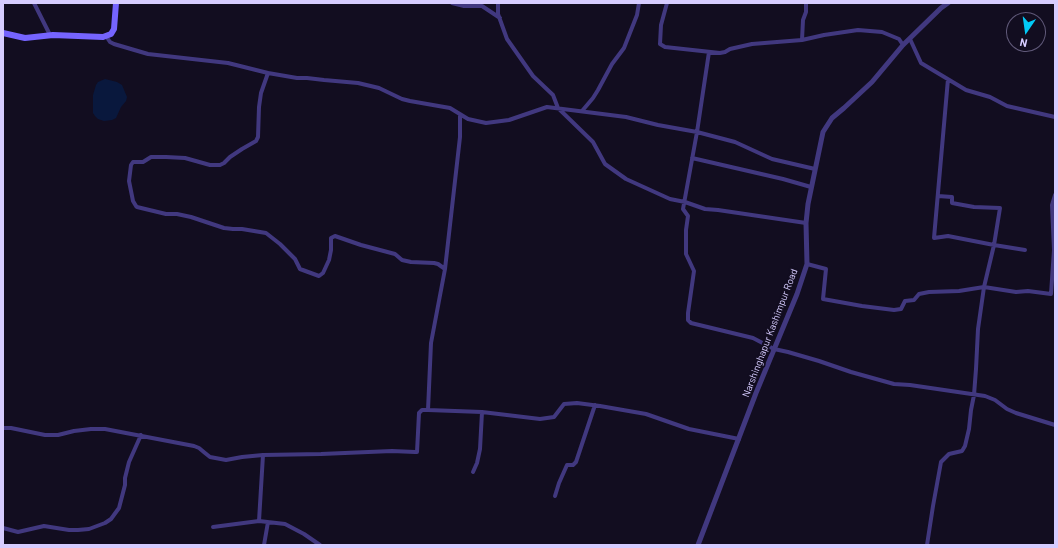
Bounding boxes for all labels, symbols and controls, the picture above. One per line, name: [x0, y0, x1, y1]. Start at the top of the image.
north arrow: [1006, 12, 1046, 52]
text: N: [1018, 36, 1028, 50]
street label: Narshinghapur Kashimpur Road: [740, 267, 800, 399]

